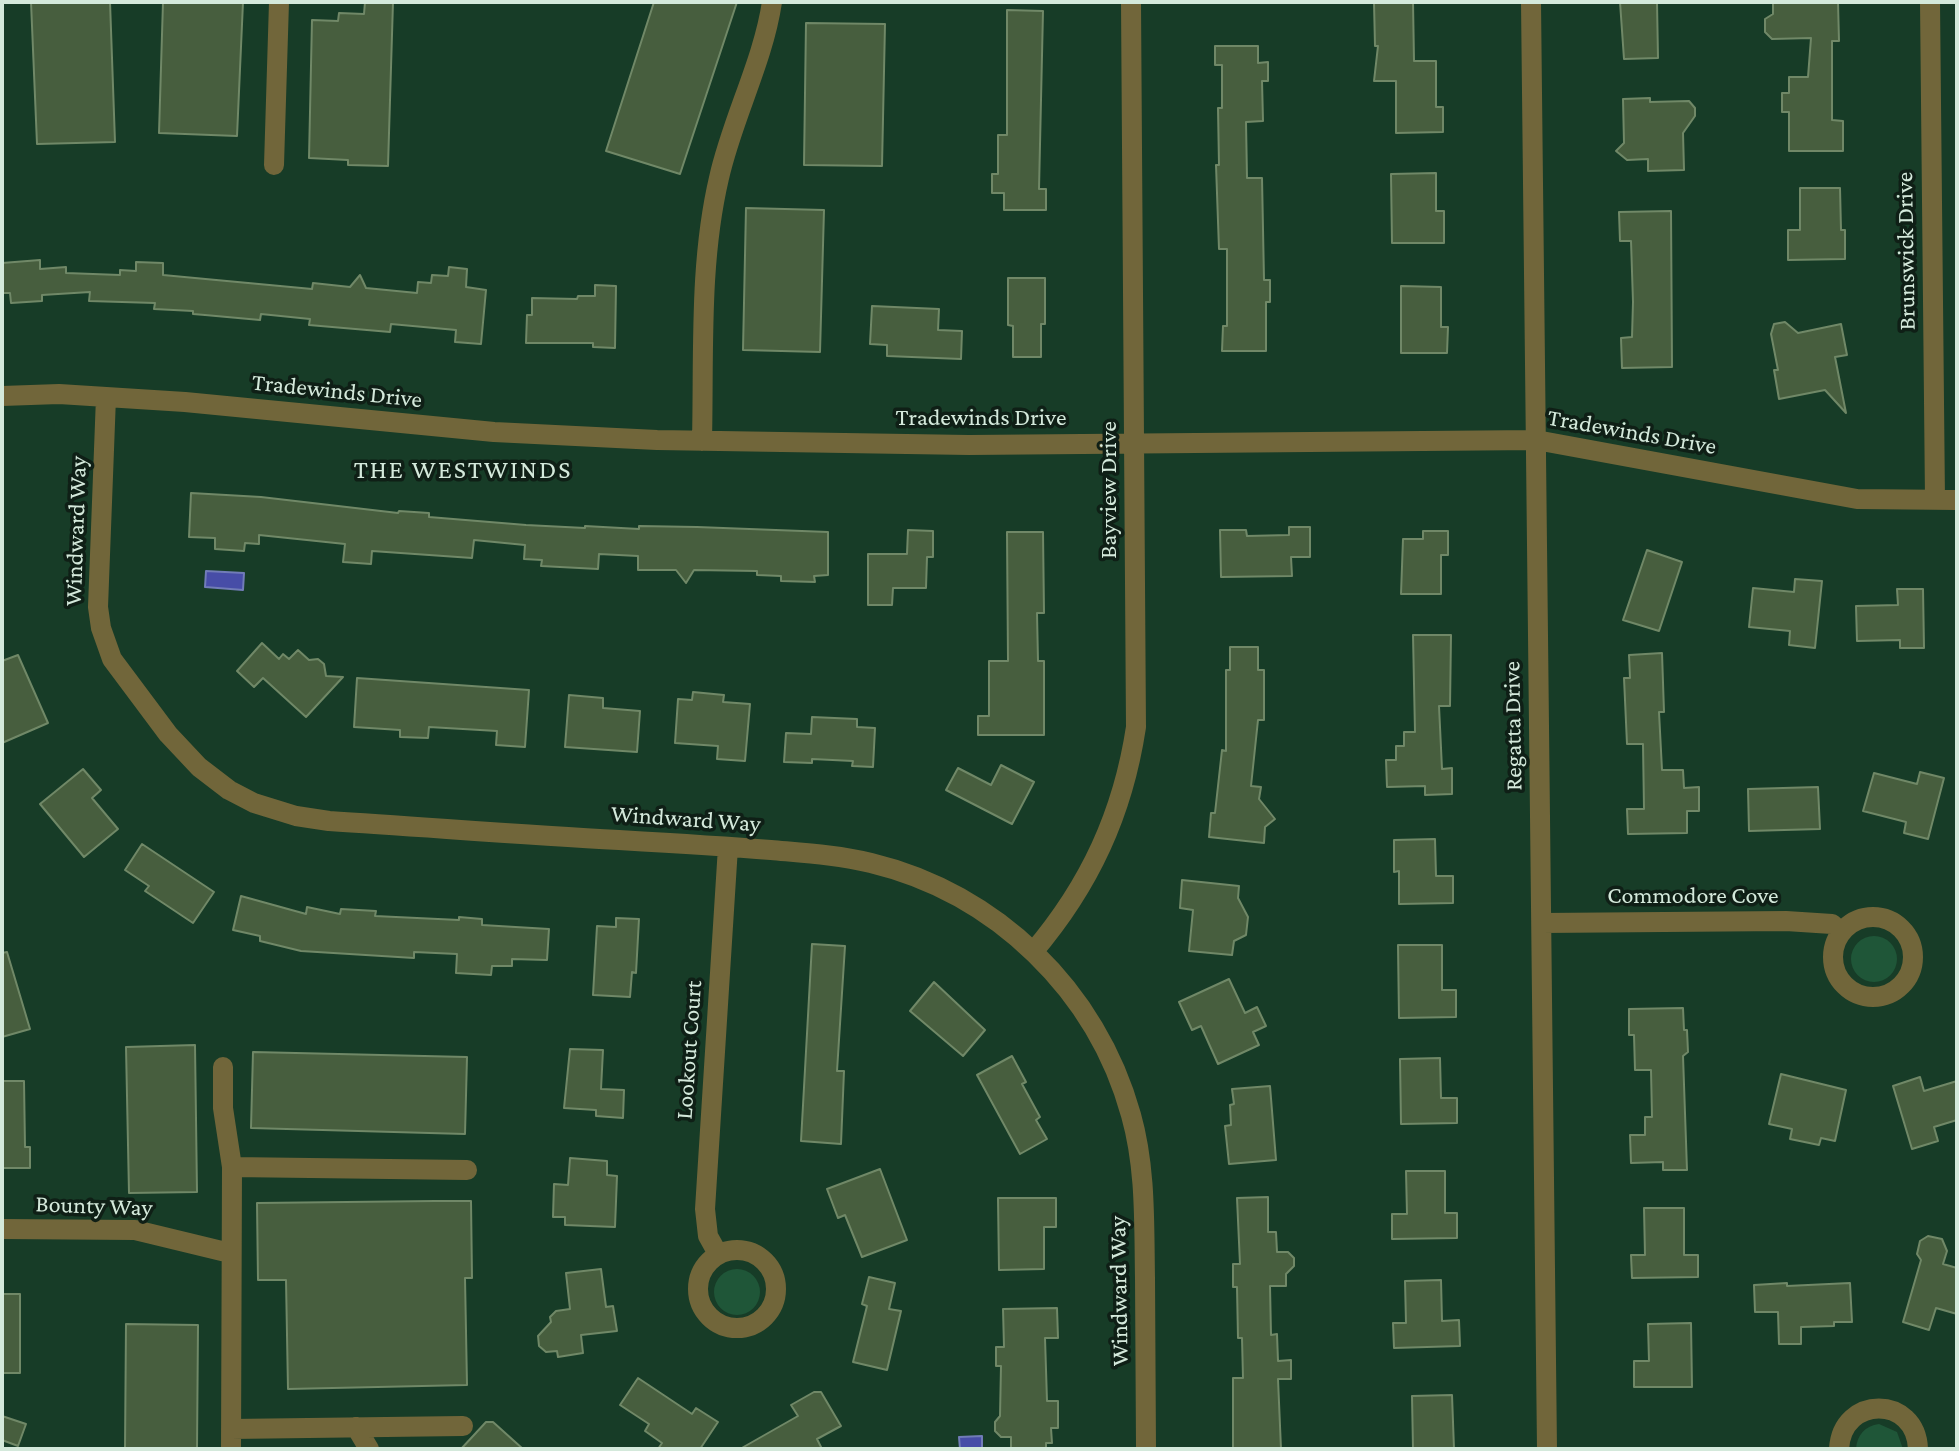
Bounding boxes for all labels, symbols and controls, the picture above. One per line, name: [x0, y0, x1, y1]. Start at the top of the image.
street label: Brunswick Drive: [1890, 171, 1922, 331]
street label: Tradewinds Drive: [250, 368, 424, 414]
street label: Tradewinds Drive: [1545, 403, 1719, 461]
street label: Tradewinds Drive: [896, 404, 1066, 432]
street label: Bayview Drive: [1095, 421, 1123, 559]
district label: THE WESTWINDS: [354, 454, 572, 486]
street label: Windward Way: [59, 455, 93, 607]
street label: Regatta Drive: [1497, 661, 1529, 791]
street label: Windward Way: [610, 799, 762, 839]
street label: Commodore Cove: [1607, 882, 1779, 910]
street label: Lookout Court: [670, 980, 708, 1120]
street label: Bounty Way: [35, 1190, 153, 1222]
street label: Windward Way: [1103, 1216, 1135, 1366]

